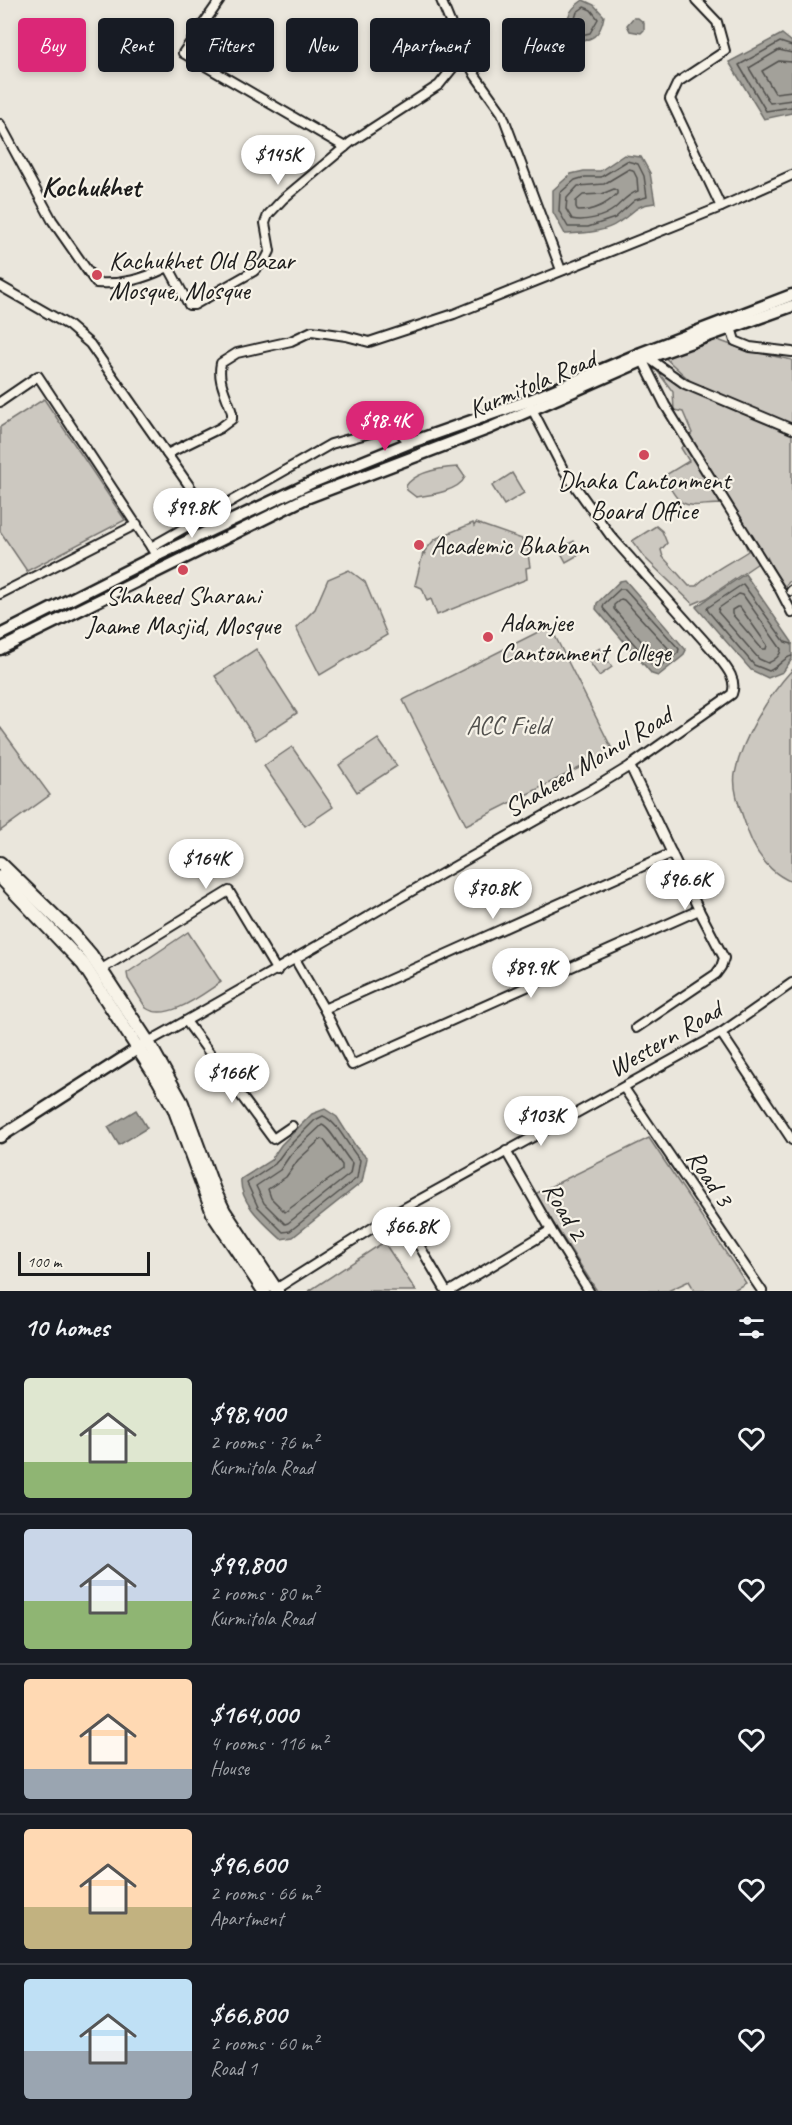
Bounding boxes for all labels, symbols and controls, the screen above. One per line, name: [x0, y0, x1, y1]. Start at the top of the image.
chip: Buy: [18, 18, 86, 72]
chip: Rent: [98, 18, 174, 72]
chip: Filters: [186, 18, 274, 72]
chip: New: [286, 18, 358, 72]
chip: Apartment: [370, 18, 490, 72]
chip: House: [502, 18, 585, 72]
pin: $145K: [236, 135, 320, 186]
text: $145K: [255, 142, 301, 167]
district label: Kochukhet: [42, 169, 144, 204]
place label: Kachukhet Old Bazar Mosque, Mosque: [109, 244, 297, 307]
marker: Kachukhet Old Bazar Mosque, Mosque: [90, 268, 104, 282]
street label: Kurmitola Road: [464, 341, 604, 426]
pin: $98.4K: [336, 401, 434, 452]
text: $98.4K: [360, 408, 410, 433]
marker: Dhaka Cantonment Board Office: [637, 448, 651, 462]
place label: Dhaka Cantonment Board Office: [558, 464, 733, 527]
pin: $99.8K: [143, 488, 241, 539]
text: $99.8K: [167, 495, 217, 520]
place label: Academic Bhaban: [431, 529, 590, 562]
marker: Academic Bhaban: [412, 538, 426, 552]
marker: Shaheed Sharani Jaame Masjid, Mosque: [176, 563, 190, 577]
place label: Shaheed Sharani Jaame Masjid, Mosque: [84, 579, 282, 642]
place label: Adamjee Cantonment College: [500, 606, 672, 669]
marker: Adamjee Cantonment College: [481, 630, 495, 644]
street label: Shaheed Moinul Road: [498, 697, 681, 825]
park label: ACC Field: [466, 709, 554, 742]
pin: $164K: [164, 839, 248, 890]
text: $164K: [183, 846, 229, 871]
pin: $96.6K: [636, 860, 734, 911]
text: $96.6K: [660, 867, 710, 892]
pin: $70.8K: [444, 869, 542, 920]
text: $70.8K: [468, 876, 518, 901]
pin: $89.9K: [482, 948, 580, 999]
text: $89.9K: [506, 955, 556, 980]
street label: Western Road: [603, 992, 731, 1085]
pin: $166K: [190, 1053, 274, 1104]
text: $166K: [209, 1060, 256, 1085]
pin: $103K: [499, 1096, 583, 1147]
text: $103K: [518, 1103, 564, 1128]
street label: Road 3: [679, 1143, 742, 1215]
street label: Road 2: [535, 1176, 596, 1248]
pin: $66.8K: [362, 1207, 460, 1258]
text: $66.8K: [386, 1214, 436, 1239]
scale bar: [18, 1249, 150, 1276]
text: 100 m: [27, 1252, 61, 1272]
text: 10 homes: [24, 1311, 109, 1344]
icon: filters: [735, 1311, 768, 1344]
text: $98,400: [210, 1397, 285, 1430]
icon: home: [72, 1402, 144, 1474]
icon: heart: [735, 1422, 768, 1455]
text: 2 rooms · 76 m²: [210, 1430, 318, 1455]
text: Kurmitola Road: [210, 1455, 314, 1480]
text: $99,800: [210, 1548, 285, 1581]
icon: home: [72, 1553, 144, 1625]
icon: heart: [735, 1573, 768, 1606]
text: 2 rooms · 80 m²: [210, 1581, 318, 1606]
text: Kurmitola Road: [210, 1606, 314, 1631]
text: $164,000: [210, 1698, 298, 1731]
icon: home: [72, 1703, 144, 1775]
icon: heart: [735, 1723, 768, 1756]
text: 4 rooms · 116 m²: [210, 1731, 327, 1756]
text: House: [210, 1756, 249, 1781]
text: $96,600: [210, 1848, 286, 1881]
icon: home: [72, 1853, 144, 1925]
icon: heart: [735, 1873, 768, 1906]
text: 2 rooms · 66 m²: [210, 1881, 318, 1906]
text: Apartment: [210, 1906, 283, 1931]
text: $66,800: [210, 1998, 286, 2031]
icon: home: [72, 2003, 144, 2075]
icon: heart: [735, 2023, 768, 2056]
text: 2 rooms · 60 m²: [210, 2031, 318, 2056]
text: Road 1: [210, 2056, 257, 2081]

